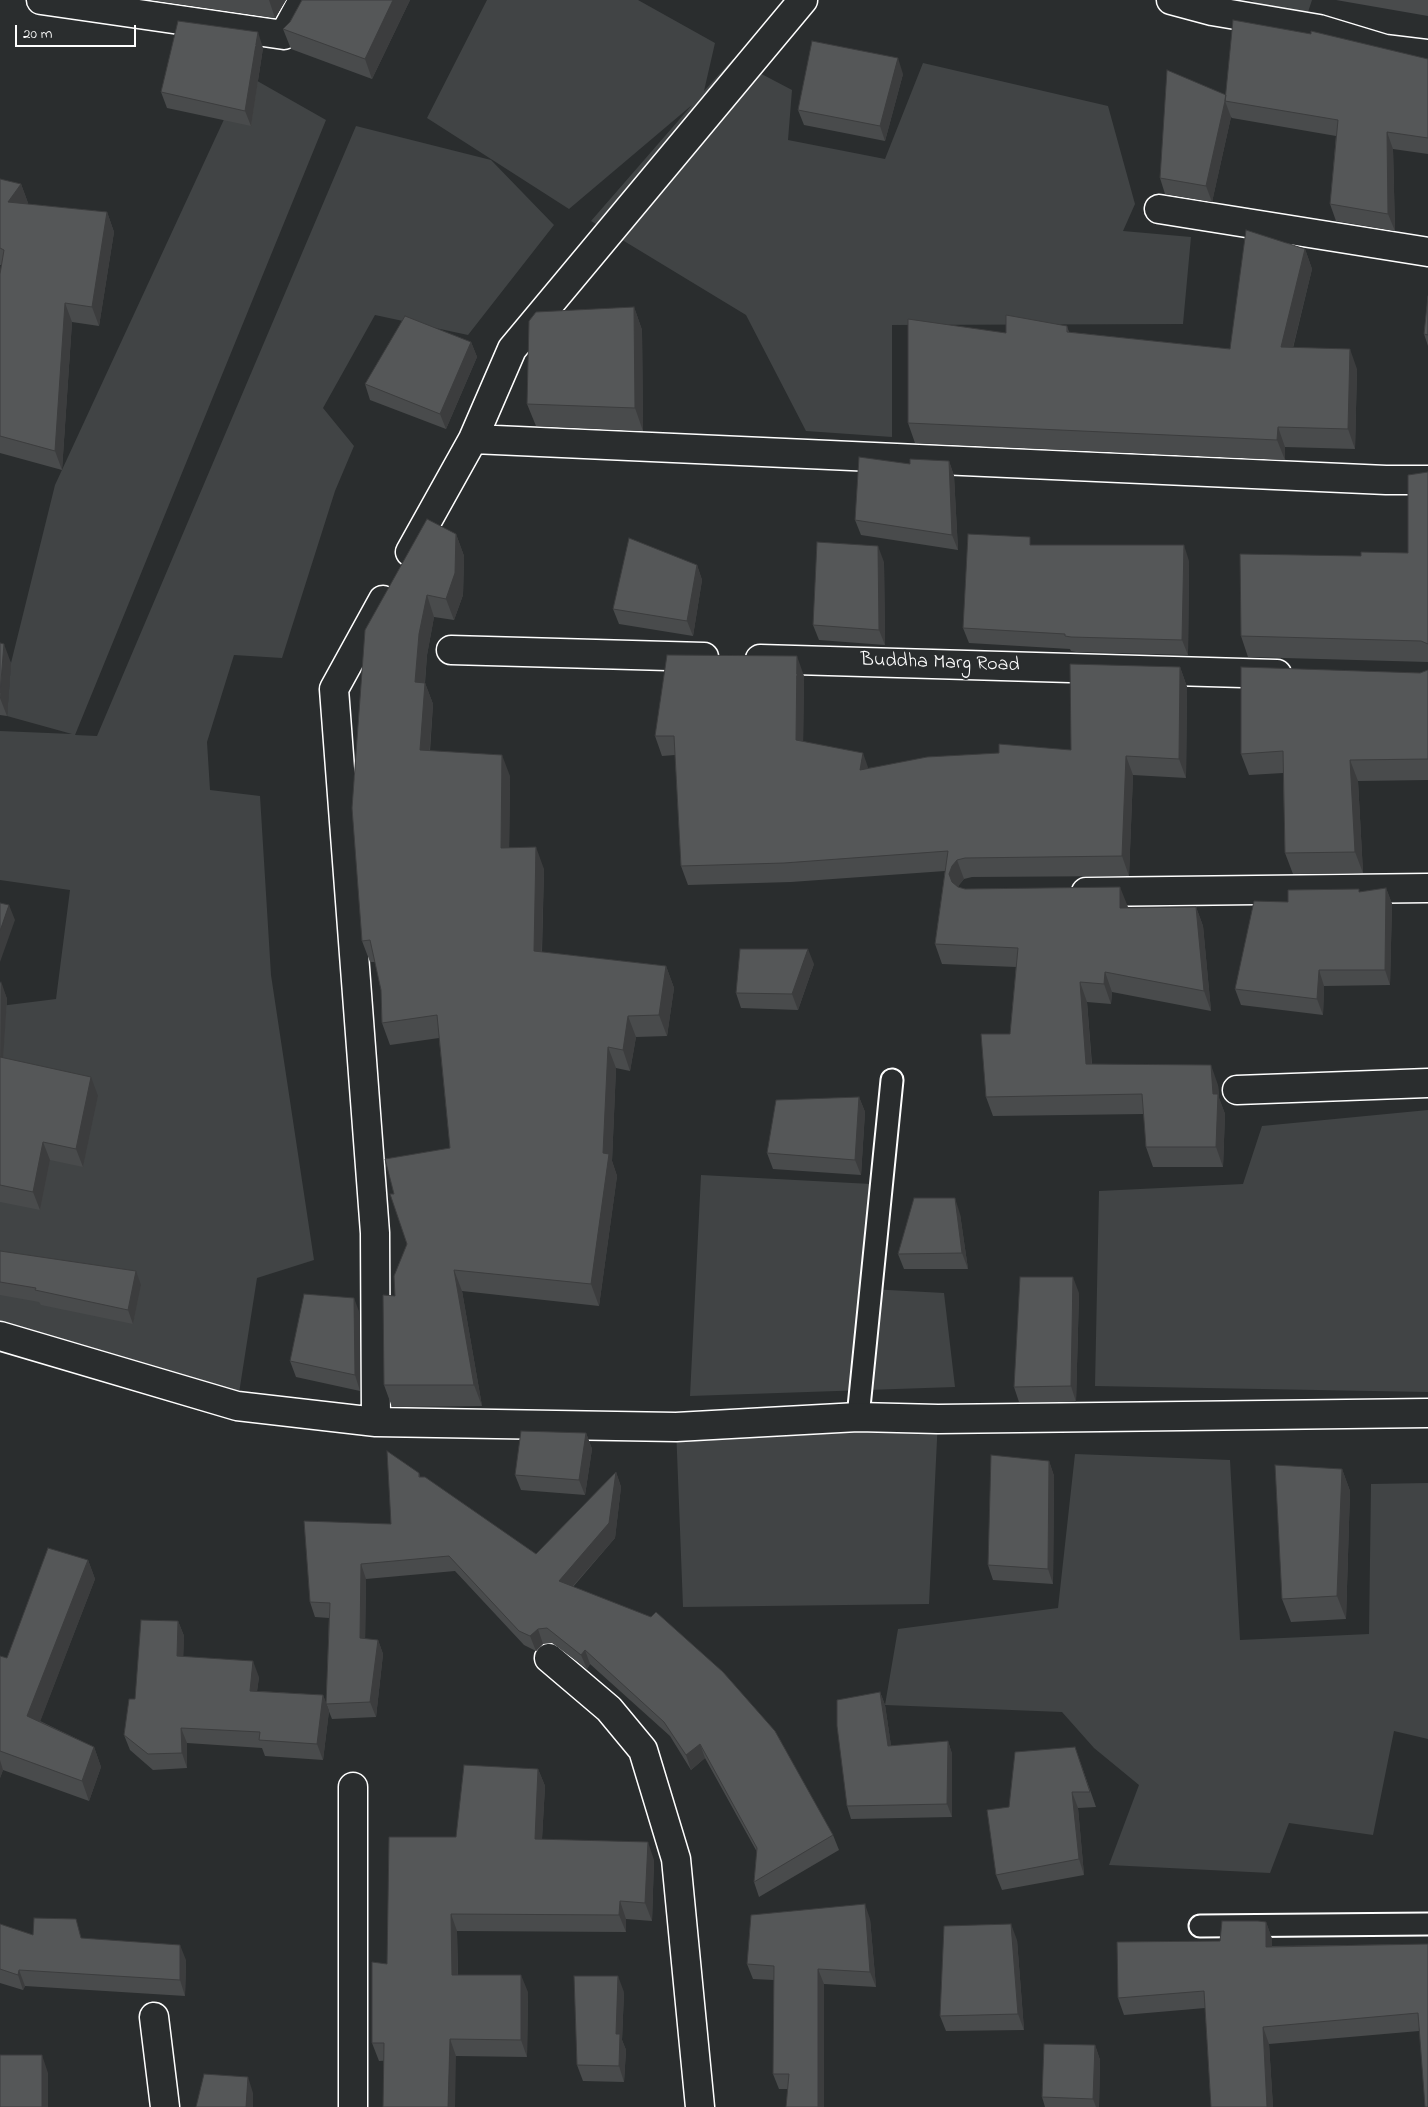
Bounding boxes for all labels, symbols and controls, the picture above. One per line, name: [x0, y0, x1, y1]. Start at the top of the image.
scale bar: [18, 15, 139, 47]
text: 20 m: [23, 23, 52, 45]
street label: Buddha Marg Road: [860, 649, 1020, 679]

